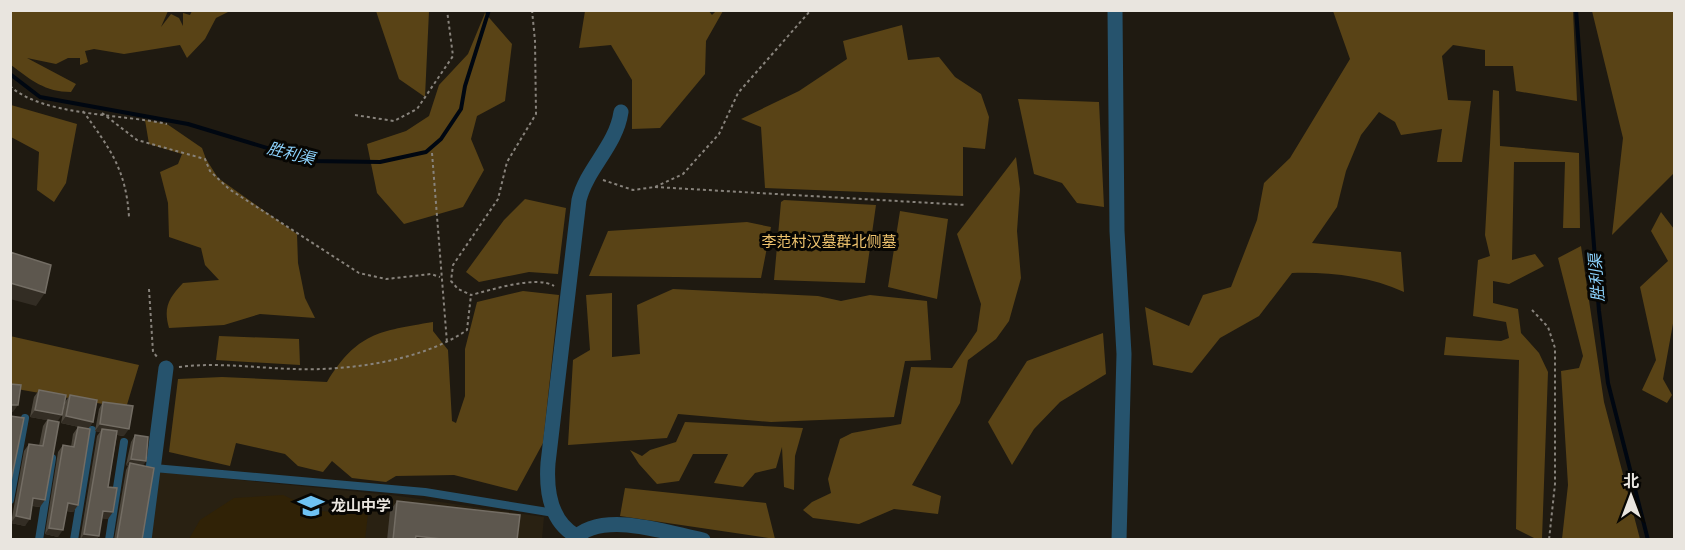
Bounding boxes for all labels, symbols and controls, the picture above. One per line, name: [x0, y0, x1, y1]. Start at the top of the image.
water label: 胜利渠: [265, 138, 318, 169]
park label: 李范村汉墓群北侧墓: [761, 233, 897, 251]
water label: 胜利渠: [1585, 251, 1608, 303]
north arrow: [1601, 466, 1661, 526]
text: 北: [1623, 472, 1639, 491]
school or university icon: 龙山中学: [296, 491, 326, 521]
place label: 龙山中学: [331, 497, 391, 515]

